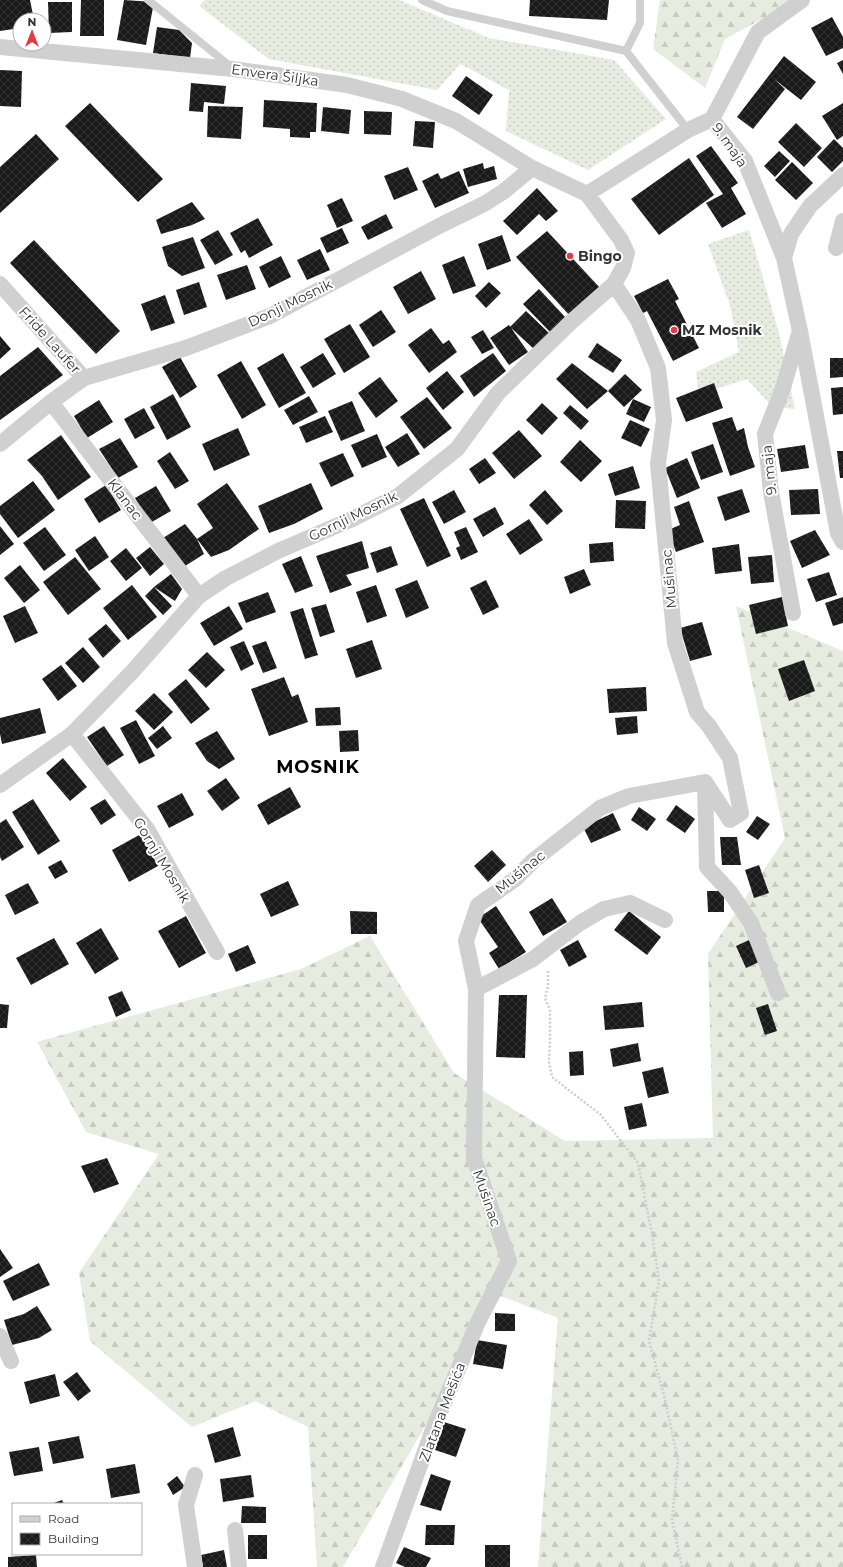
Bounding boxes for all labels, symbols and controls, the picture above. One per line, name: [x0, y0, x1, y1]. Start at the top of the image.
north arrow: [12, 12, 52, 52]
text: N: [28, 15, 36, 29]
street label: Envera Šiljka: [230, 60, 320, 90]
street label: 9. maja: [708, 119, 752, 171]
place label: Bingo: [578, 247, 622, 265]
marker: Bingo: [565, 251, 575, 261]
street label: Donji Mosnik: [245, 275, 336, 331]
street label: Fride Laufer: [15, 303, 85, 378]
place label: MZ Mosnik: [682, 321, 763, 339]
marker: MZ Mosnik: [669, 325, 679, 335]
street label: 9. maja: [757, 444, 781, 496]
street label: Klanac: [103, 475, 147, 524]
street label: Gornji Mosnik: [306, 487, 401, 545]
street label: Mušinac: [657, 549, 681, 609]
district label: MOSNIK: [276, 756, 360, 778]
street label: Gornji Mosnik: [129, 814, 195, 906]
street label: Mušinac: [491, 846, 549, 898]
street label: Mušinac: [469, 1167, 505, 1229]
street label: Zlatana Mešića: [415, 1360, 469, 1464]
legend: [12, 1503, 142, 1555]
text: Road: [48, 1511, 79, 1526]
text: Building: [48, 1531, 99, 1546]

